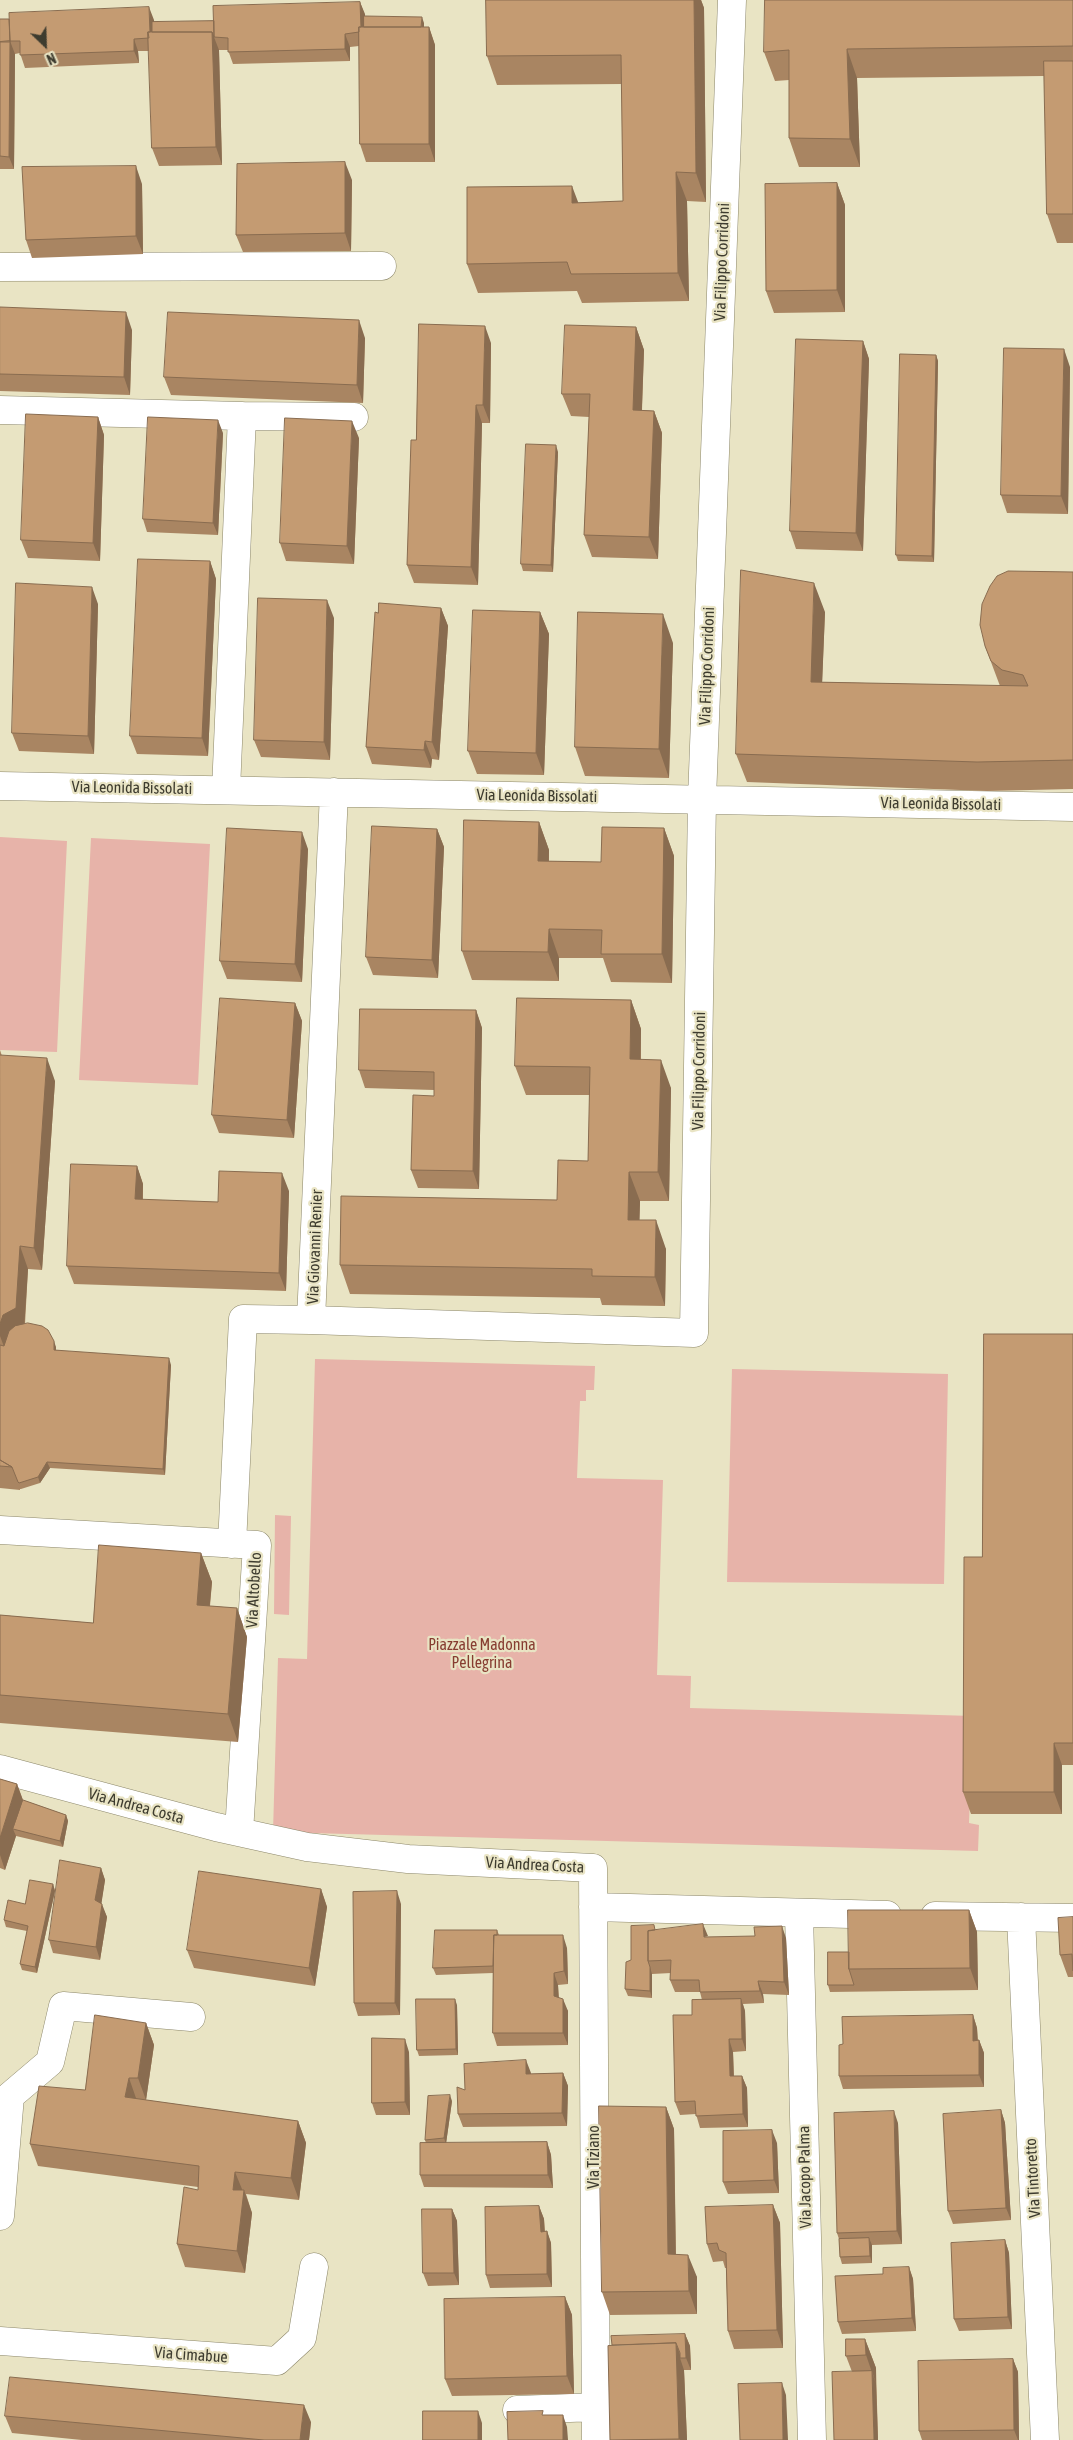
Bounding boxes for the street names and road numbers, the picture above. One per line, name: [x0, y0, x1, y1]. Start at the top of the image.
street label: Via Filippo Corridoni: [710, 202, 734, 322]
street label: Via Filippo Corridoni: [695, 606, 719, 726]
street label: Via Leonida Bissolati: [71, 777, 193, 799]
street label: Via Leonida Bissolati: [476, 785, 598, 807]
street label: Via Leonida Bissolati: [880, 793, 1002, 815]
street label: Via Filippo Corridoni: [688, 1012, 710, 1130]
street label: Via Giovanni Renier: [303, 1189, 327, 1305]
street label: Via Altobello: [242, 1552, 266, 1628]
street label: Via Andrea Costa: [86, 1784, 186, 1828]
street label: Via Andrea Costa: [485, 1853, 585, 1877]
street label: Via Tiziano: [584, 2125, 604, 2189]
street label: Via Jacopo Palma: [795, 2126, 815, 2228]
street label: Via Tintoretto: [1021, 2138, 1045, 2218]
street label: Via Cimabue: [154, 2343, 228, 2367]

